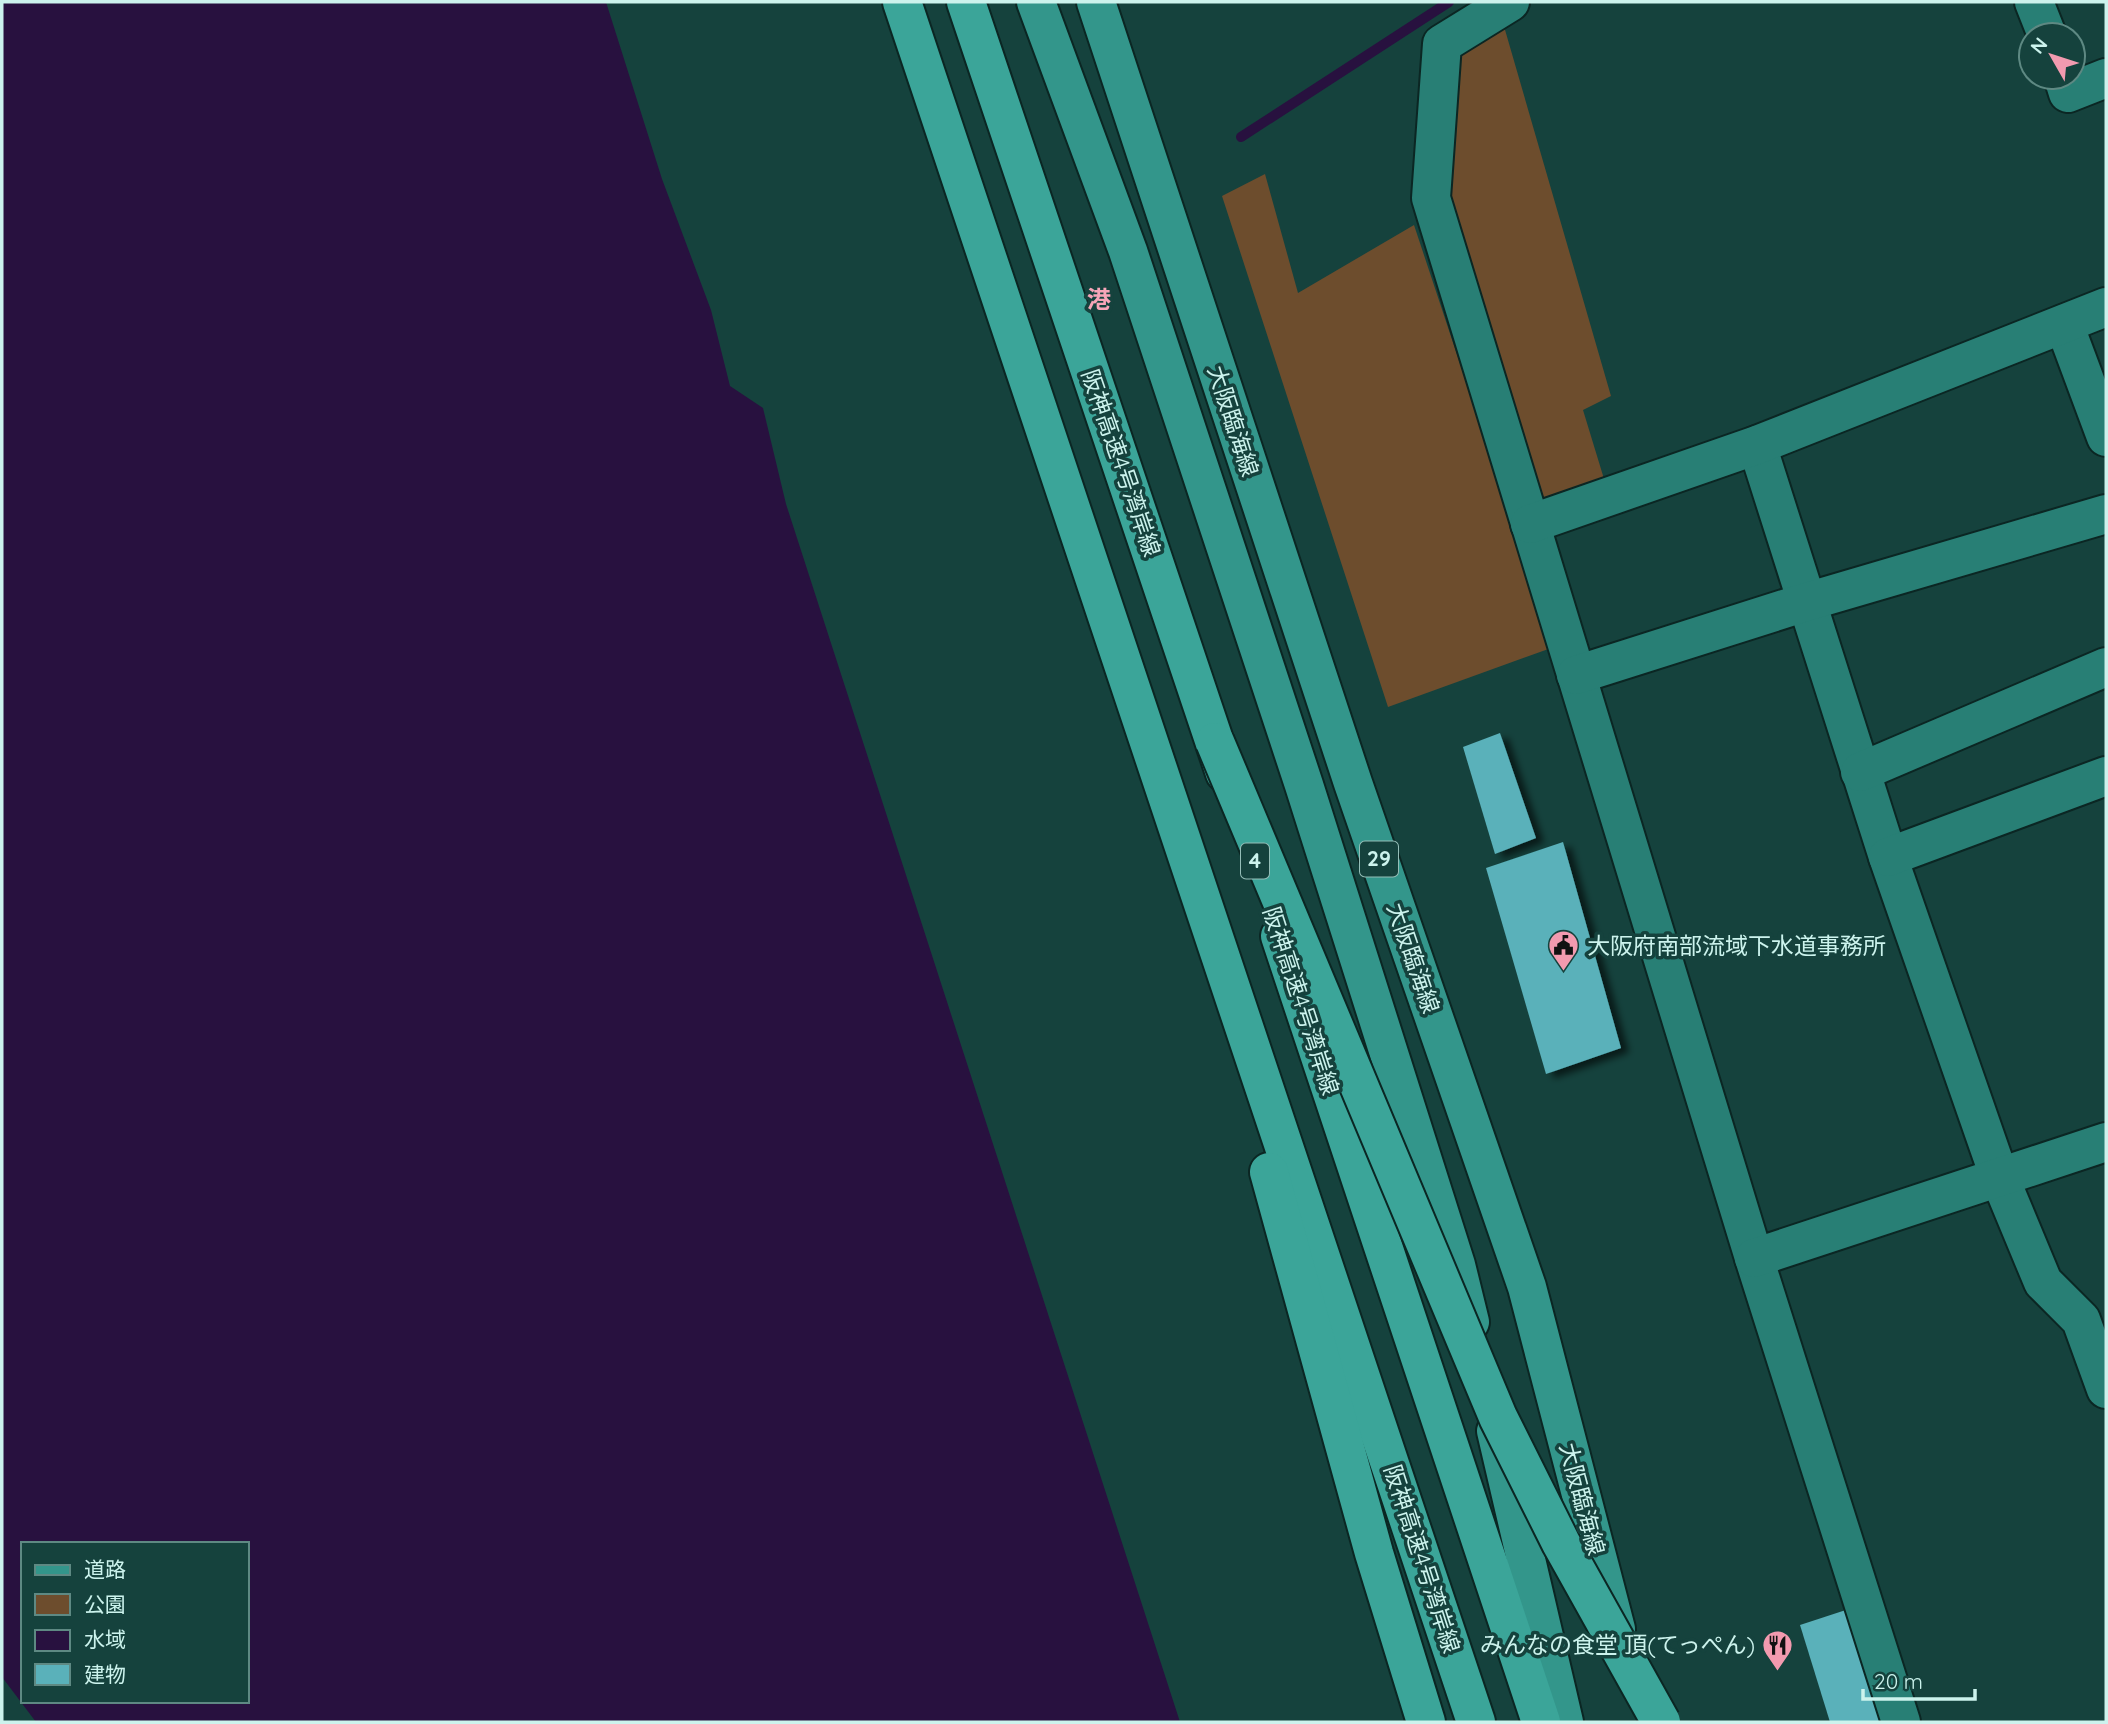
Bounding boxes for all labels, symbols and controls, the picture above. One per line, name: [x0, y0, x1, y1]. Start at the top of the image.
north arrow: [2017, 21, 2087, 91]
text: N: [2025, 32, 2053, 58]
district label: 港: [1087, 284, 1111, 314]
street label: 大阪臨海線: [1202, 362, 1265, 480]
street label: 阪神高速4号湾岸線: [1076, 365, 1167, 560]
road number: 29: [1360, 842, 1398, 876]
road number: 4: [1241, 844, 1269, 878]
street label: 大阪臨海線: [1381, 899, 1446, 1017]
street label: 阪神高速4号湾岸線: [1257, 903, 1346, 1099]
public building icon: 大阪府南部流域下水道事務所: [1547, 929, 1581, 973]
place label: 大阪府南部流域下水道事務所: [1587, 931, 1886, 960]
street label: 大阪臨海線: [1554, 1440, 1611, 1558]
street label: 阪神高速4号湾岸線: [1378, 1461, 1467, 1657]
legend: [21, 1542, 248, 1703]
text: 道路: [84, 1556, 126, 1582]
text: 公園: [84, 1591, 126, 1617]
text: 水域: [84, 1626, 126, 1652]
restaurant icon: みんなの食堂 頂(てっぺん): [1761, 1628, 1795, 1672]
place label: みんなの食堂 頂(てっぺん): [1480, 1630, 1755, 1659]
scale bar: [1863, 1658, 1975, 1702]
text: 建物: [84, 1661, 126, 1687]
text: 20 m: [1874, 1668, 1923, 1694]

